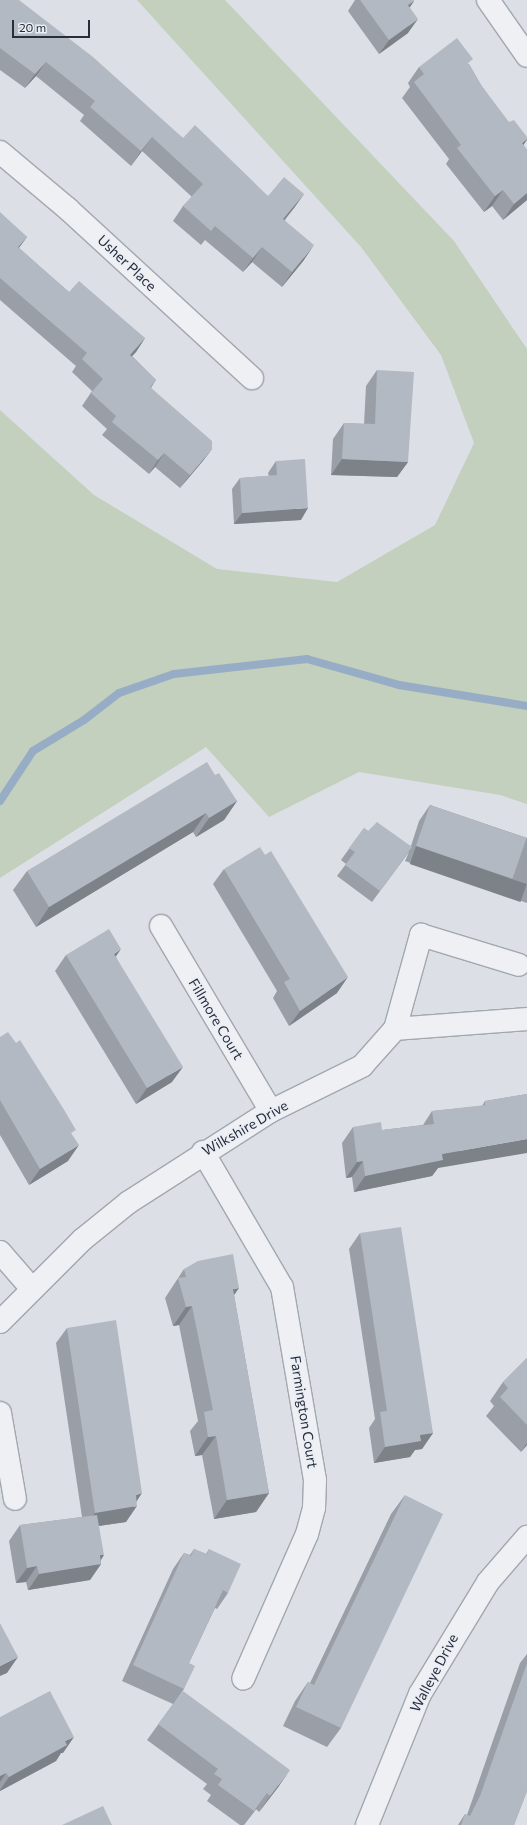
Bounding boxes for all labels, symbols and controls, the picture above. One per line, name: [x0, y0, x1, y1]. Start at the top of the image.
scale bar: [14, 12, 92, 38]
text: 20 m: [19, 20, 46, 34]
street label: Usher Place: [94, 232, 160, 294]
street label: Fillmore Court: [185, 975, 247, 1063]
street label: Wilkshire Drive: [199, 1097, 291, 1159]
street label: Farmington Court: [287, 1354, 321, 1470]
street label: Walleye Drive: [406, 1631, 462, 1715]

